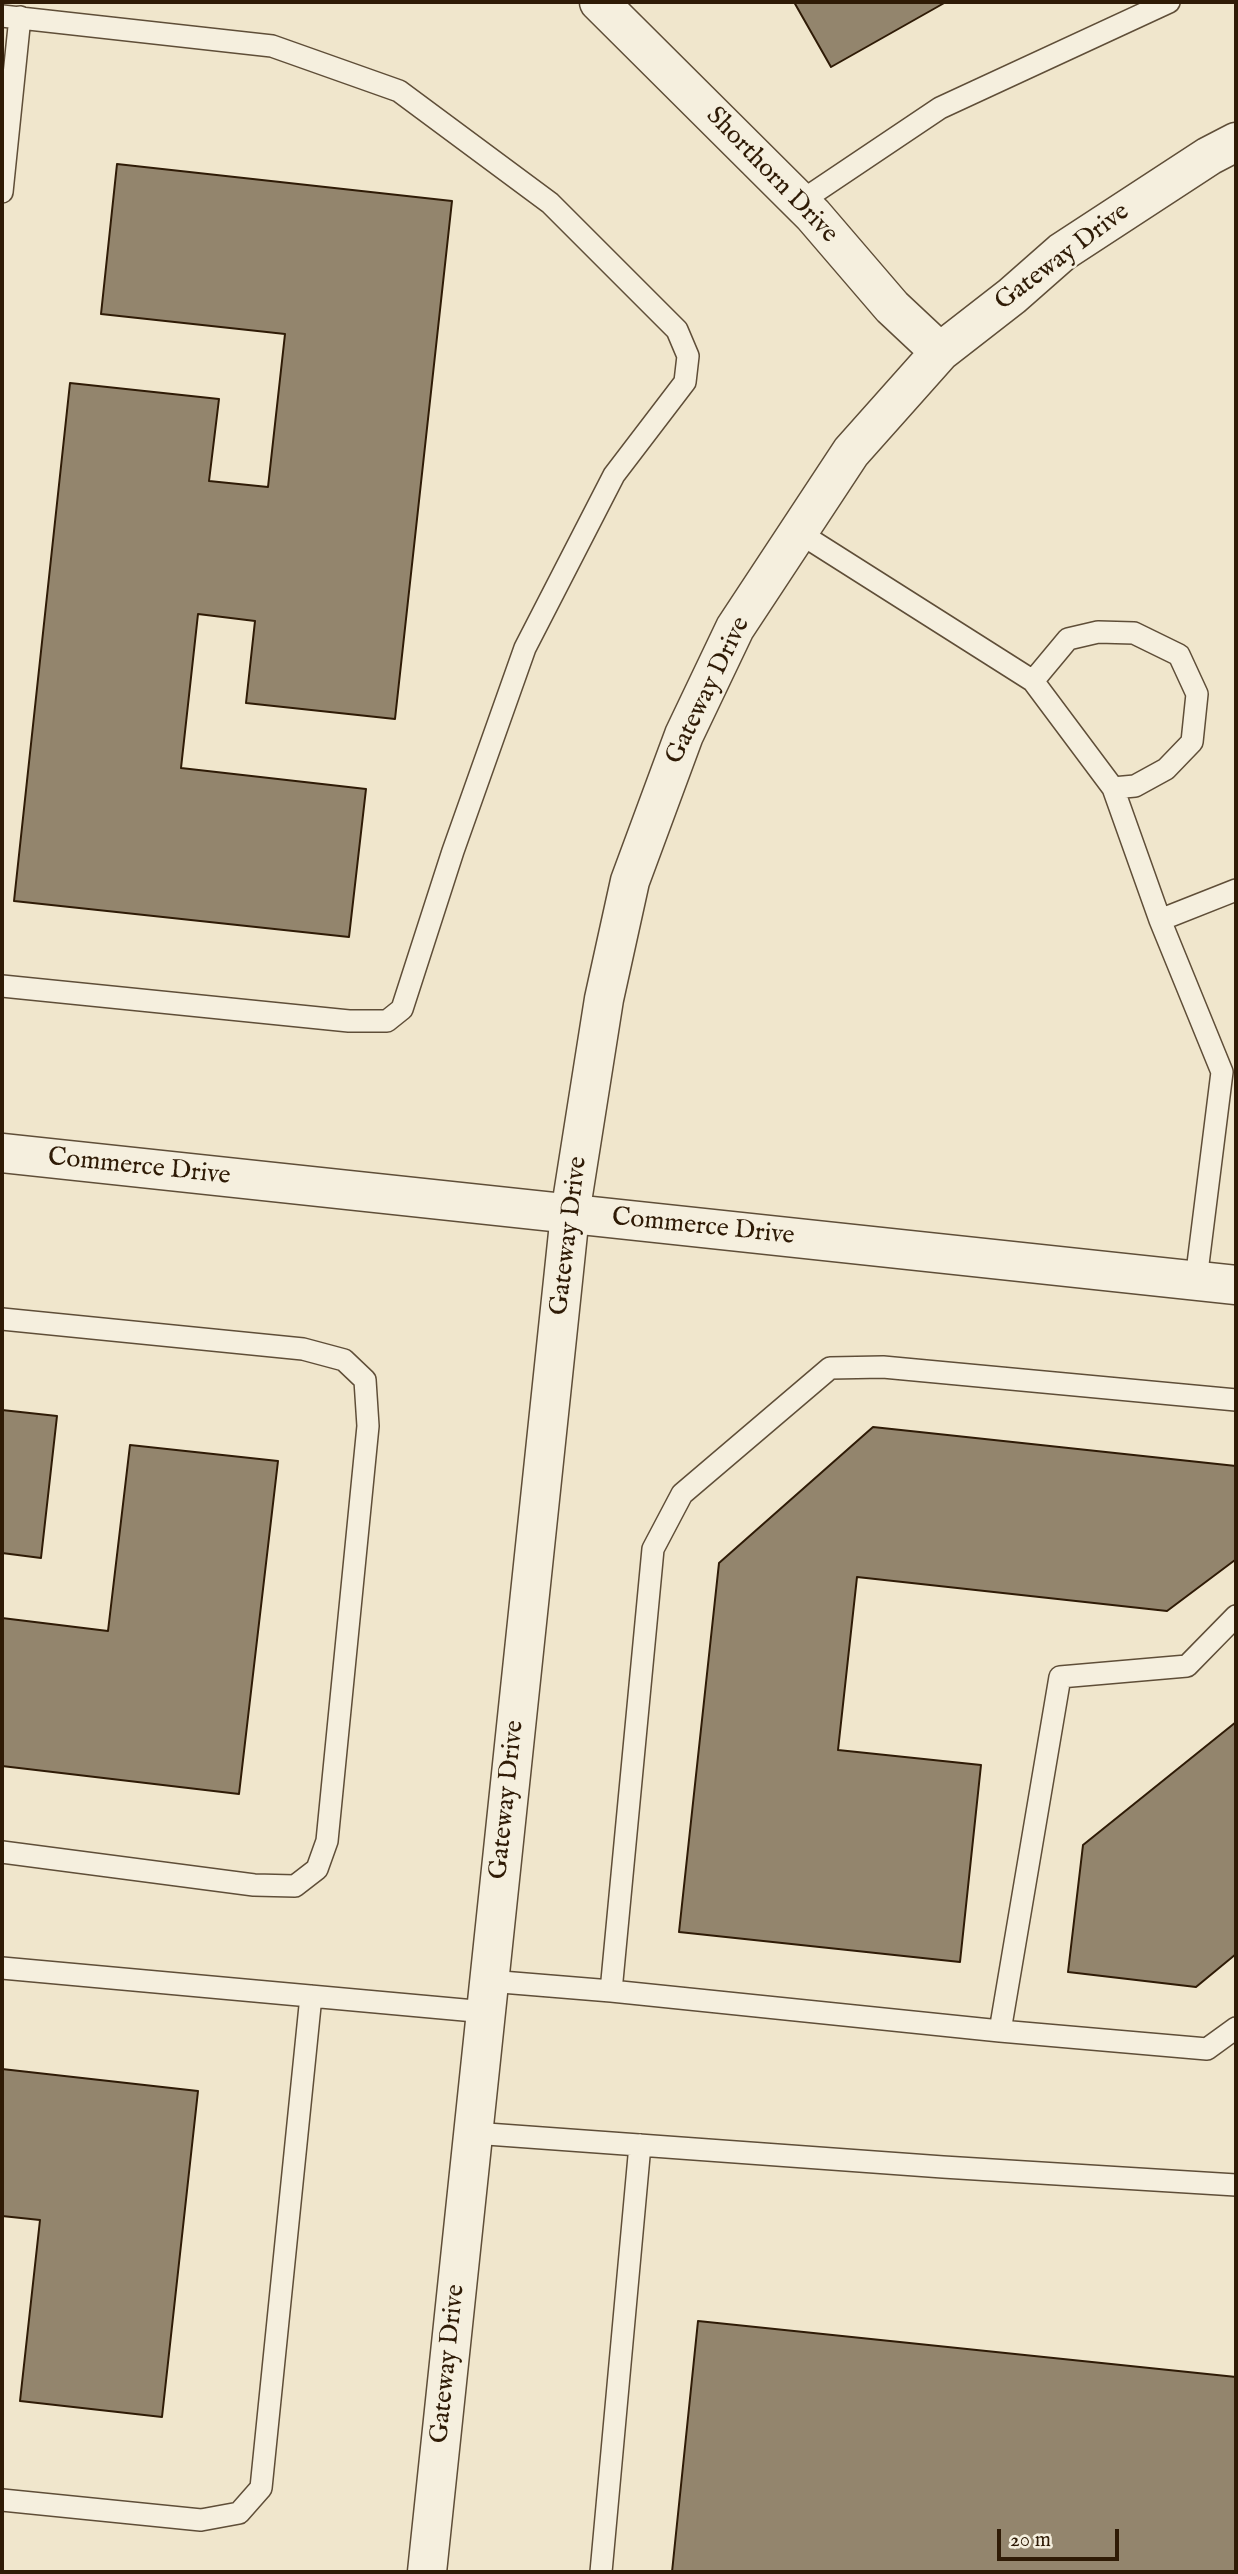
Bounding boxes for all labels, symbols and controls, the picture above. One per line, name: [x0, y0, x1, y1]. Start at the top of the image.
street label: Shorthorn Drive: [698, 102, 844, 250]
street label: Gateway Drive: [990, 197, 1136, 319]
street label: Gateway Drive: [660, 612, 758, 770]
street label: Commerce Drive: [46, 1143, 232, 1193]
street label: Gateway Drive: [545, 1155, 595, 1317]
street label: Commerce Drive: [610, 1203, 796, 1253]
street label: Gateway Drive: [484, 1719, 532, 1881]
street label: Gateway Drive: [425, 2283, 473, 2445]
scale bar: [1000, 2514, 1122, 2558]
text: 20 m: [1010, 2527, 1051, 2554]

